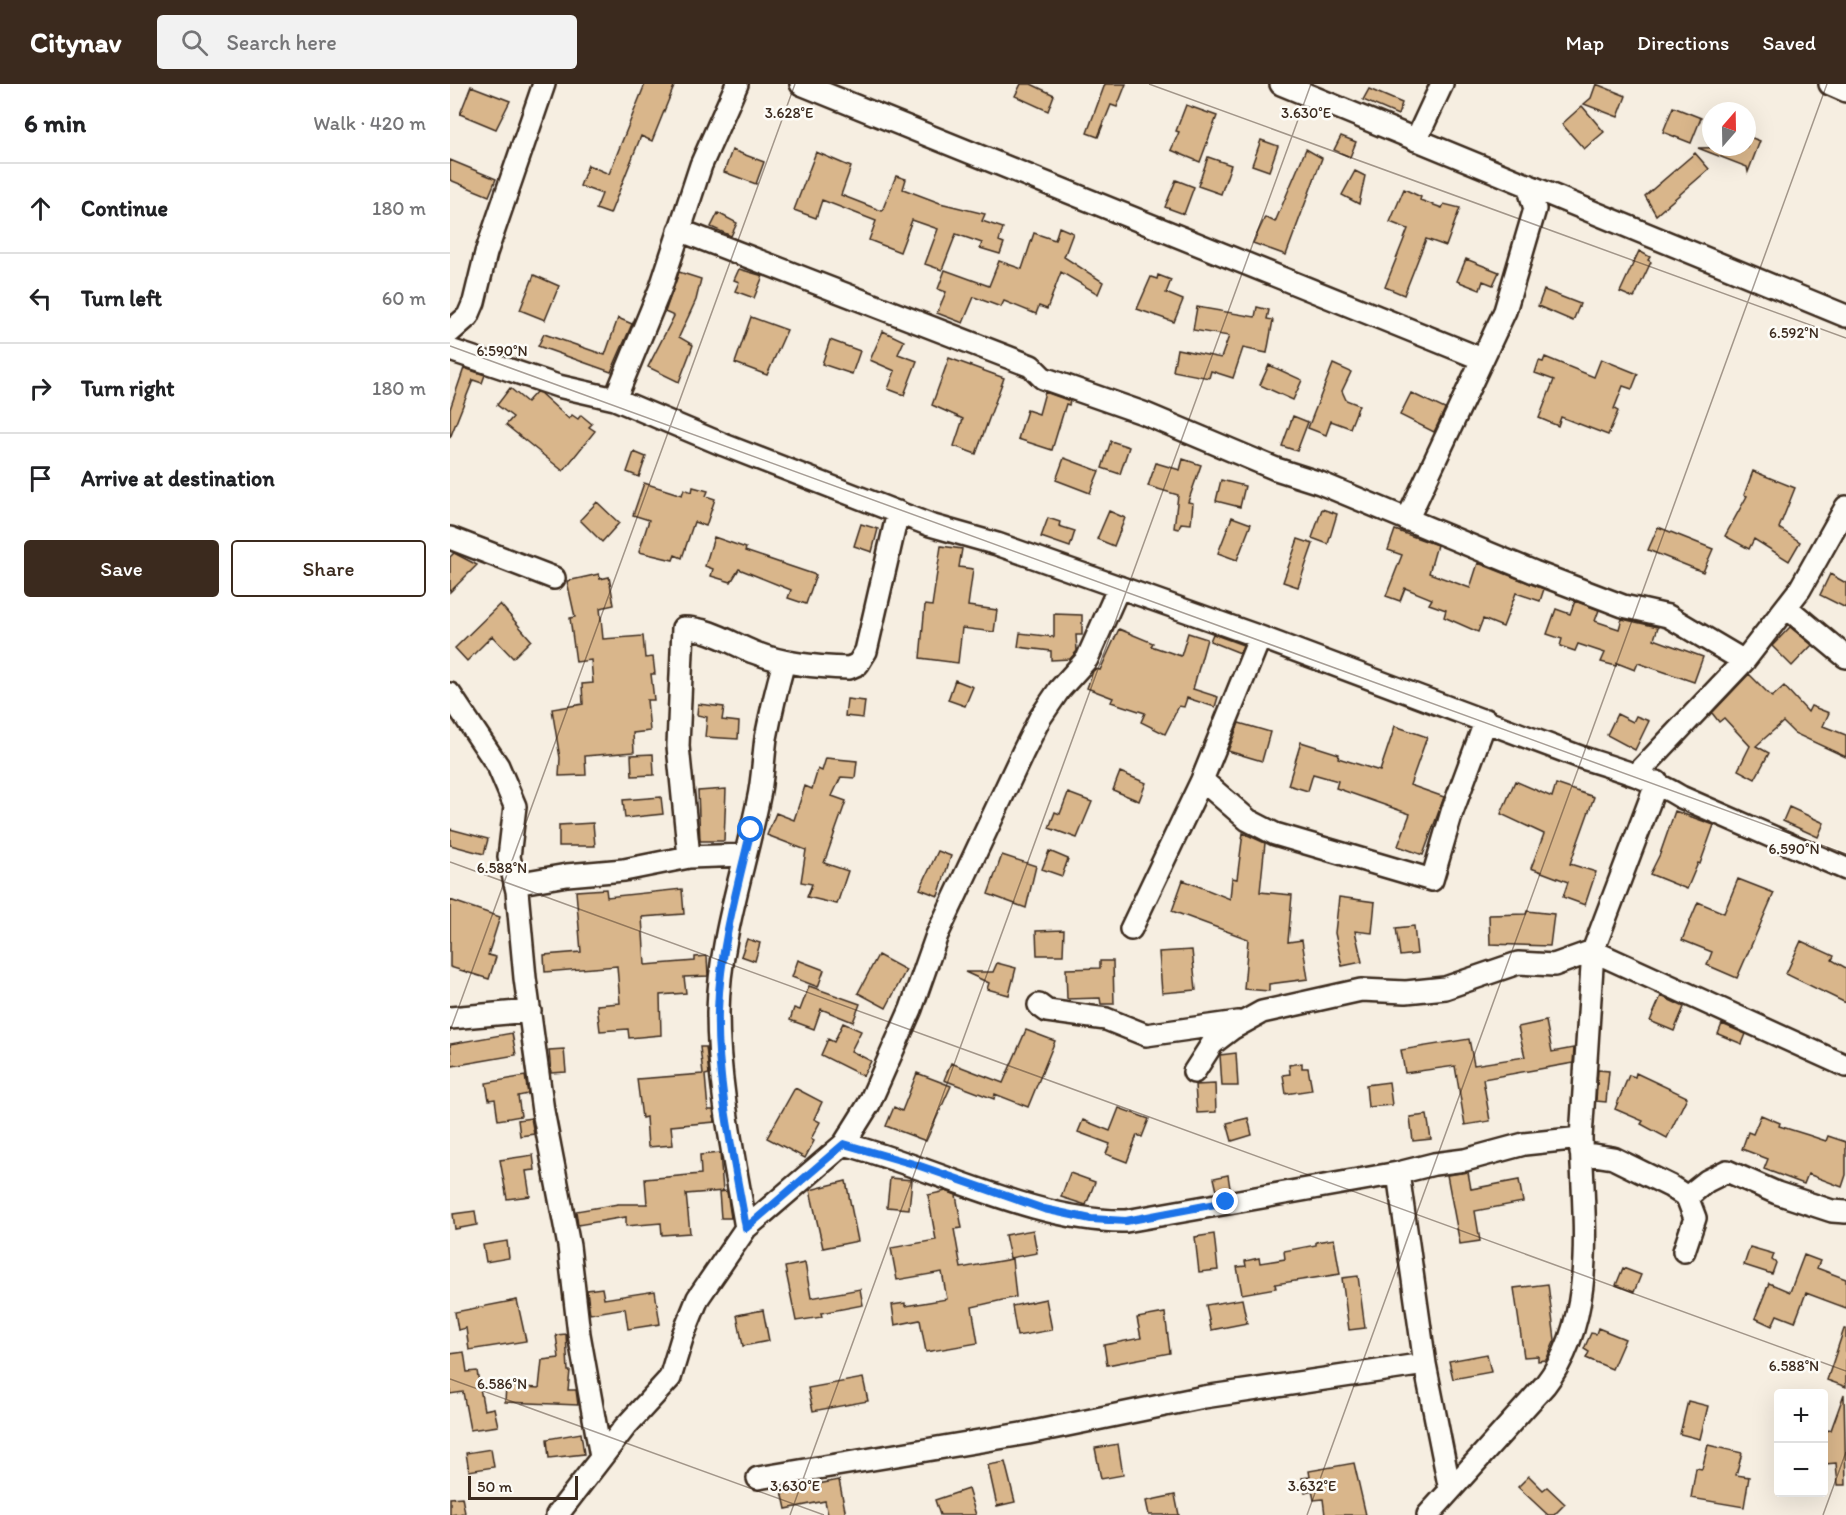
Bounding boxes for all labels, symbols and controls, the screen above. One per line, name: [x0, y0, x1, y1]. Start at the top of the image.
search box: [157, 15, 577, 69]
text: Citynav: [30, 25, 121, 59]
icon: search: [178, 26, 211, 59]
text: Search here: [226, 29, 337, 56]
text: Map: [1566, 30, 1604, 55]
text: Directions: [1637, 30, 1729, 55]
text: Saved: [1762, 30, 1816, 55]
north arrow: [1702, 102, 1756, 156]
text: 3.628°E: [765, 104, 813, 122]
text: 3.630°E: [1281, 104, 1331, 122]
text: 6 min: [24, 107, 86, 139]
text: Walk · 420 m: [313, 111, 426, 135]
icon: ahead: [24, 192, 57, 225]
text: Continue: [81, 195, 168, 222]
text: 180 m: [372, 196, 426, 220]
icon: left: [24, 282, 57, 315]
text: Turn left: [81, 285, 162, 312]
text: 60 m: [382, 286, 426, 310]
text: 6.592°N: [1769, 324, 1819, 342]
text: 6.590°N: [476, 342, 528, 360]
icon: right: [24, 372, 57, 405]
text: Turn right: [81, 375, 175, 402]
text: 180 m: [372, 376, 426, 400]
icon: arrive: [24, 462, 57, 495]
text: Arrive at destination: [81, 465, 275, 492]
button: Save: [24, 540, 219, 597]
button: Share: [231, 540, 426, 597]
route start: [737, 816, 763, 842]
text: 6.590°N: [1768, 840, 1820, 858]
text: 6.588°N: [477, 859, 527, 877]
route end: [1212, 1188, 1238, 1214]
text: 6.588°N: [1769, 1357, 1819, 1375]
text: 6.586°N: [477, 1375, 527, 1393]
map controls: [1774, 1389, 1828, 1497]
button: +: [1774, 1389, 1828, 1443]
button: −: [1774, 1443, 1828, 1497]
scale bar: [468, 1473, 578, 1500]
text: 50 m: [477, 1477, 512, 1496]
text: 3.630°E: [770, 1477, 820, 1495]
text: 3.632°E: [1288, 1477, 1336, 1495]

